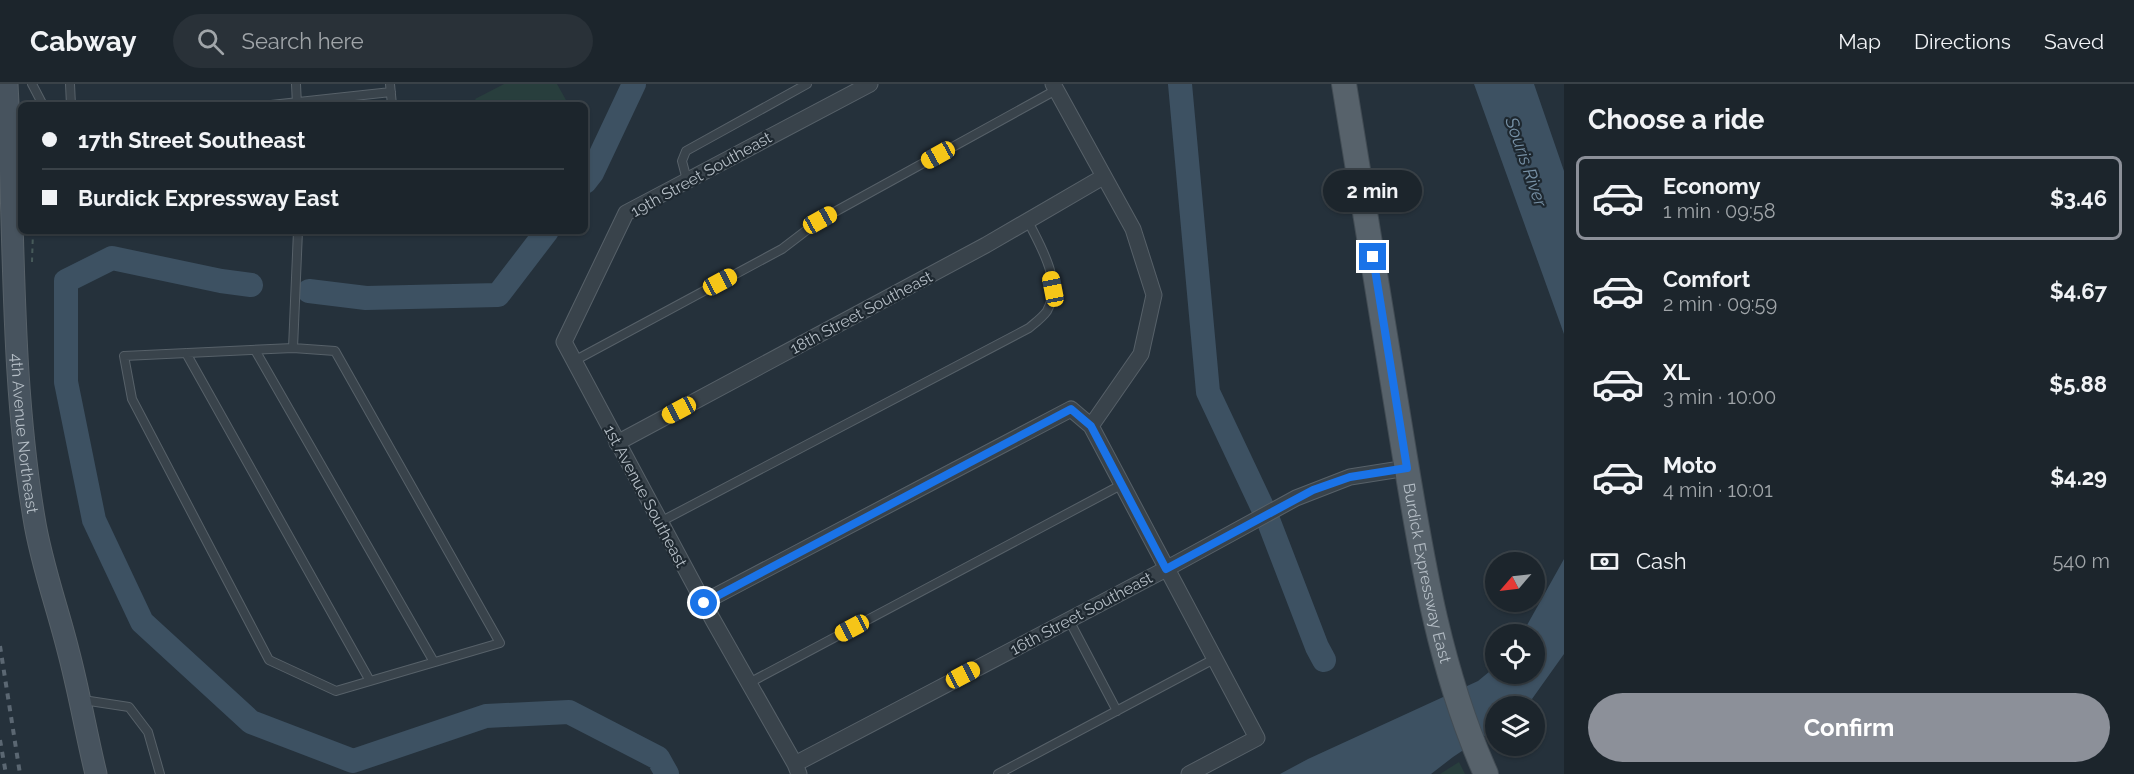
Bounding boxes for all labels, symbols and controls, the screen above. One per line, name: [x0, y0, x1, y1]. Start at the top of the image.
search box: [173, 14, 593, 68]
text: Cabway: [30, 25, 137, 58]
icon: search: [194, 25, 227, 58]
text: Search here: [242, 28, 364, 54]
text: Map: [1838, 29, 1881, 54]
text: Directions: [1914, 29, 2011, 54]
text: Saved: [2044, 29, 2104, 54]
text: Choose a ride: [1588, 104, 1764, 135]
water label: Souris River: [1501, 113, 1552, 210]
text: 17th Street Southeast: [78, 127, 305, 153]
street label: 19th Street Southeast: [628, 128, 776, 221]
car: [918, 138, 958, 172]
callout: 2 min: [1324, 170, 1422, 212]
icon: car: [1591, 171, 1645, 225]
text: Economy: [1663, 173, 1761, 199]
text: 2 min: [1347, 179, 1398, 203]
text: Burdick Expressway East: [78, 185, 339, 211]
text: $3.46: [2050, 185, 2107, 211]
text: 1 min · 09:58: [1663, 199, 1776, 223]
car: [800, 203, 840, 237]
route end: [1359, 243, 1386, 270]
icon: car: [1591, 264, 1645, 318]
car: [700, 266, 740, 298]
text: Comfort: [1663, 266, 1750, 292]
street label: 18th Street Southeast: [787, 267, 936, 358]
car: [1041, 270, 1065, 308]
text: $4.67: [2050, 278, 2107, 304]
text: 2 min · 09:59: [1663, 292, 1777, 316]
street label: 4th Avenue Northeast: [7, 353, 42, 515]
icon: car: [1591, 357, 1645, 411]
text: XL: [1663, 359, 1690, 385]
text: $5.88: [2049, 371, 2107, 397]
text: 3 min · 10:00: [1663, 385, 1776, 409]
car: [659, 394, 699, 426]
street label: 1st Avenue Southeast: [600, 422, 691, 571]
icon: car: [1591, 450, 1645, 504]
text: Moto: [1663, 452, 1717, 478]
text: $4.29: [2050, 464, 2107, 490]
text: 4 min · 10:01: [1663, 478, 1773, 502]
street label: Burdick Expressway East: [1399, 482, 1455, 666]
icon: cash: [1588, 545, 1621, 578]
text: Cash: [1636, 548, 1687, 574]
text: 540 m: [2052, 549, 2110, 573]
north arrow: [1485, 552, 1545, 612]
map controls: [1485, 552, 1545, 756]
street label: 16th Street Southeast: [1007, 568, 1156, 659]
route start: [690, 589, 717, 616]
car: [832, 612, 872, 644]
button: locate: [1485, 624, 1545, 684]
car: [943, 659, 983, 691]
button: Confirm: [1588, 693, 2110, 762]
button: layers: [1485, 696, 1545, 756]

